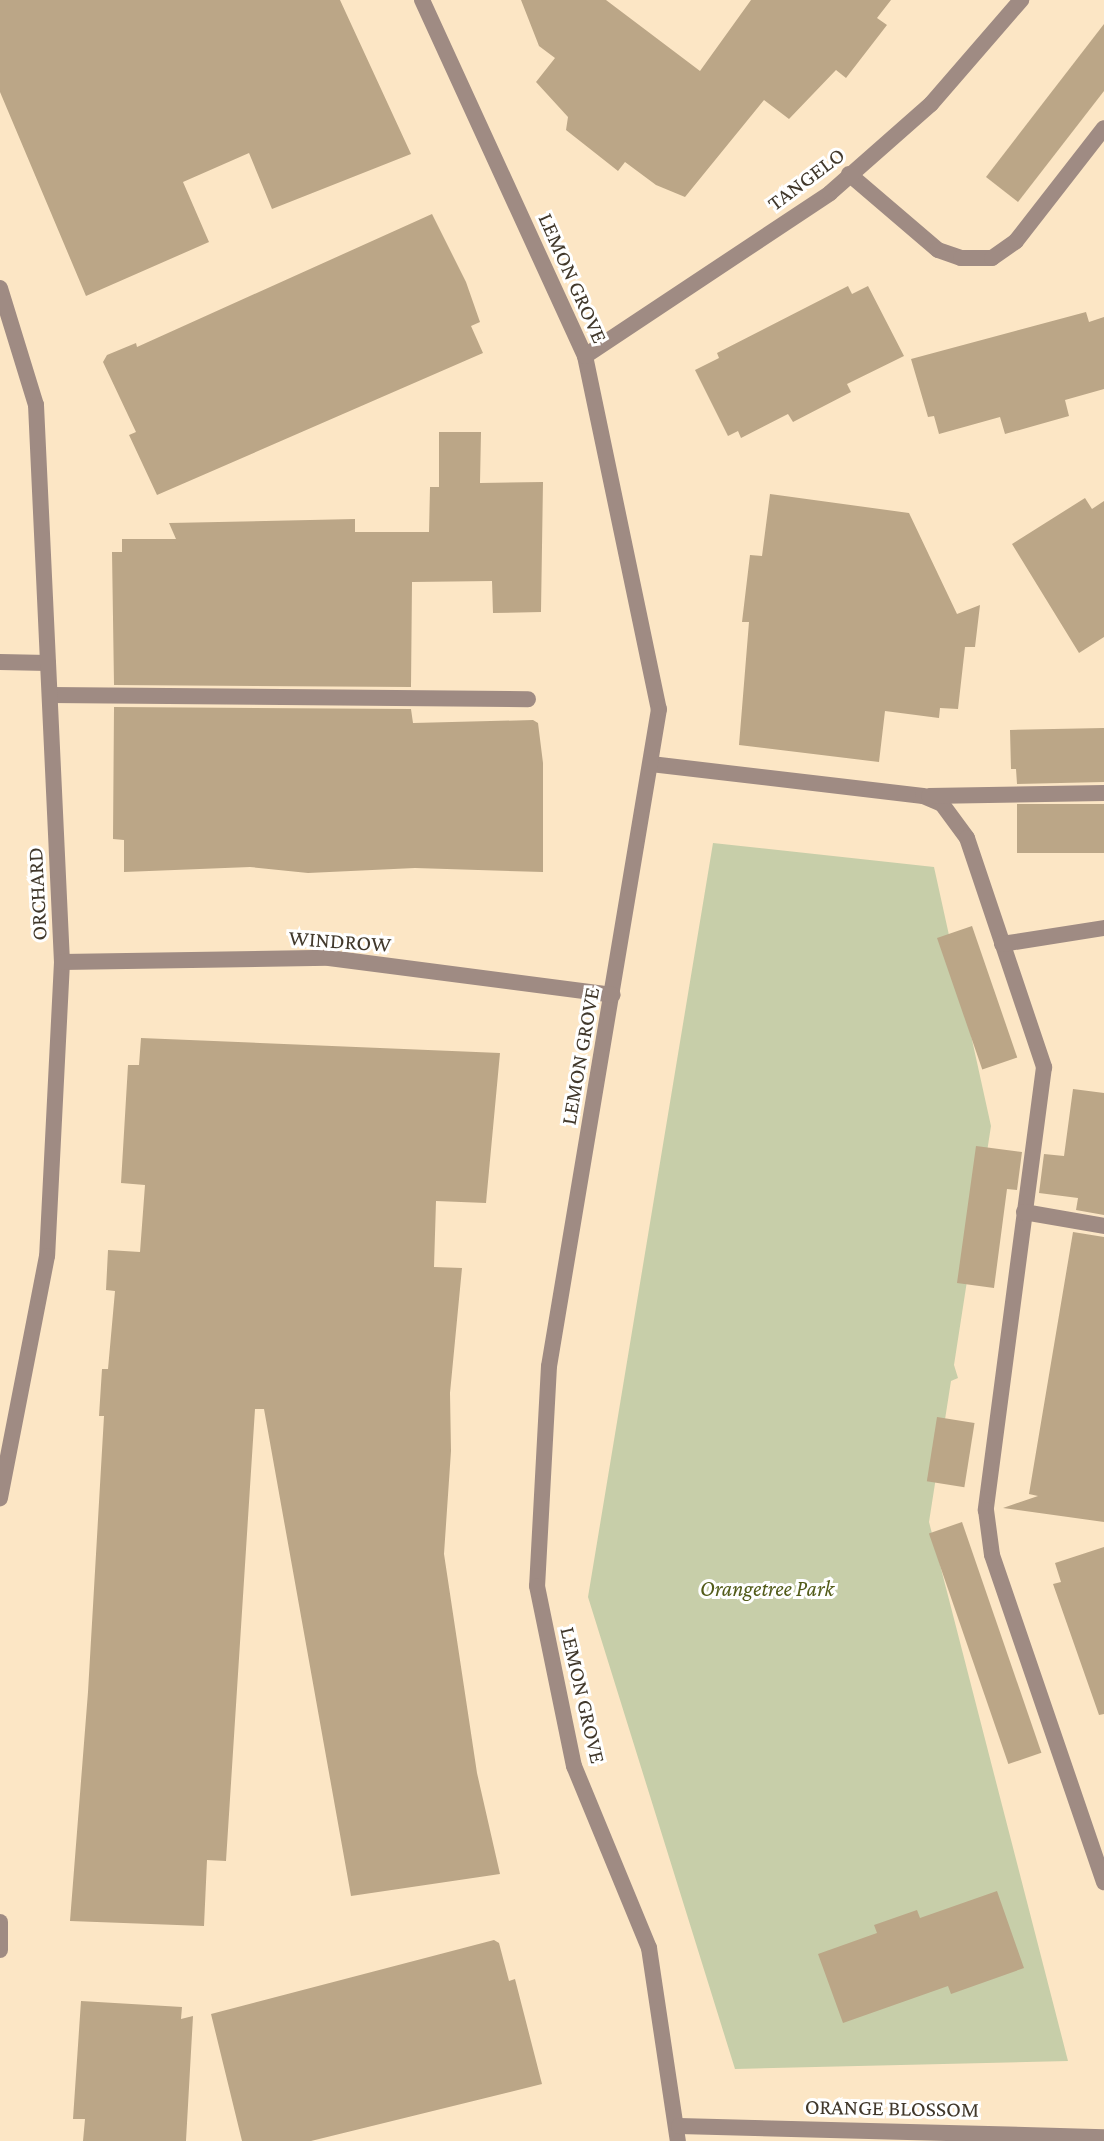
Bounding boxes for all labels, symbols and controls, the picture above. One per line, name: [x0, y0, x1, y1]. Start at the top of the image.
street label: TANGELO: [762, 141, 850, 217]
street label: LEMON GROVE: [533, 209, 613, 347]
street label: ORCHARD: [21, 847, 53, 941]
street label: WINDROW: [288, 924, 392, 958]
street label: LEMON GROVE: [555, 985, 605, 1127]
park label: Orangetree Park: [700, 1576, 834, 1602]
street label: LEMON GROVE: [554, 1624, 612, 1766]
street label: ORANGE BLOSSOM: [805, 2093, 979, 2123]

